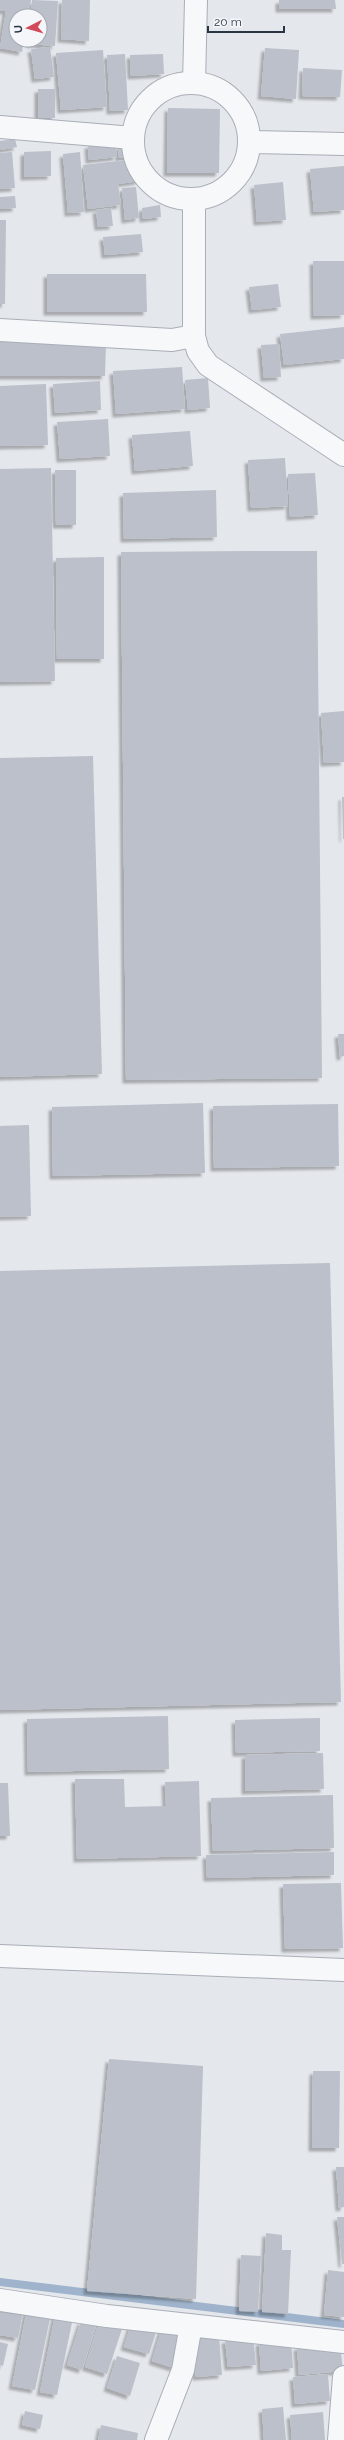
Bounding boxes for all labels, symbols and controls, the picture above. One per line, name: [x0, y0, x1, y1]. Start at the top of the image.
north arrow: [8, 8, 48, 48]
scale bar: [208, 8, 284, 34]
text: 20 m: [214, 15, 242, 29]
text: U: [12, 24, 25, 34]

